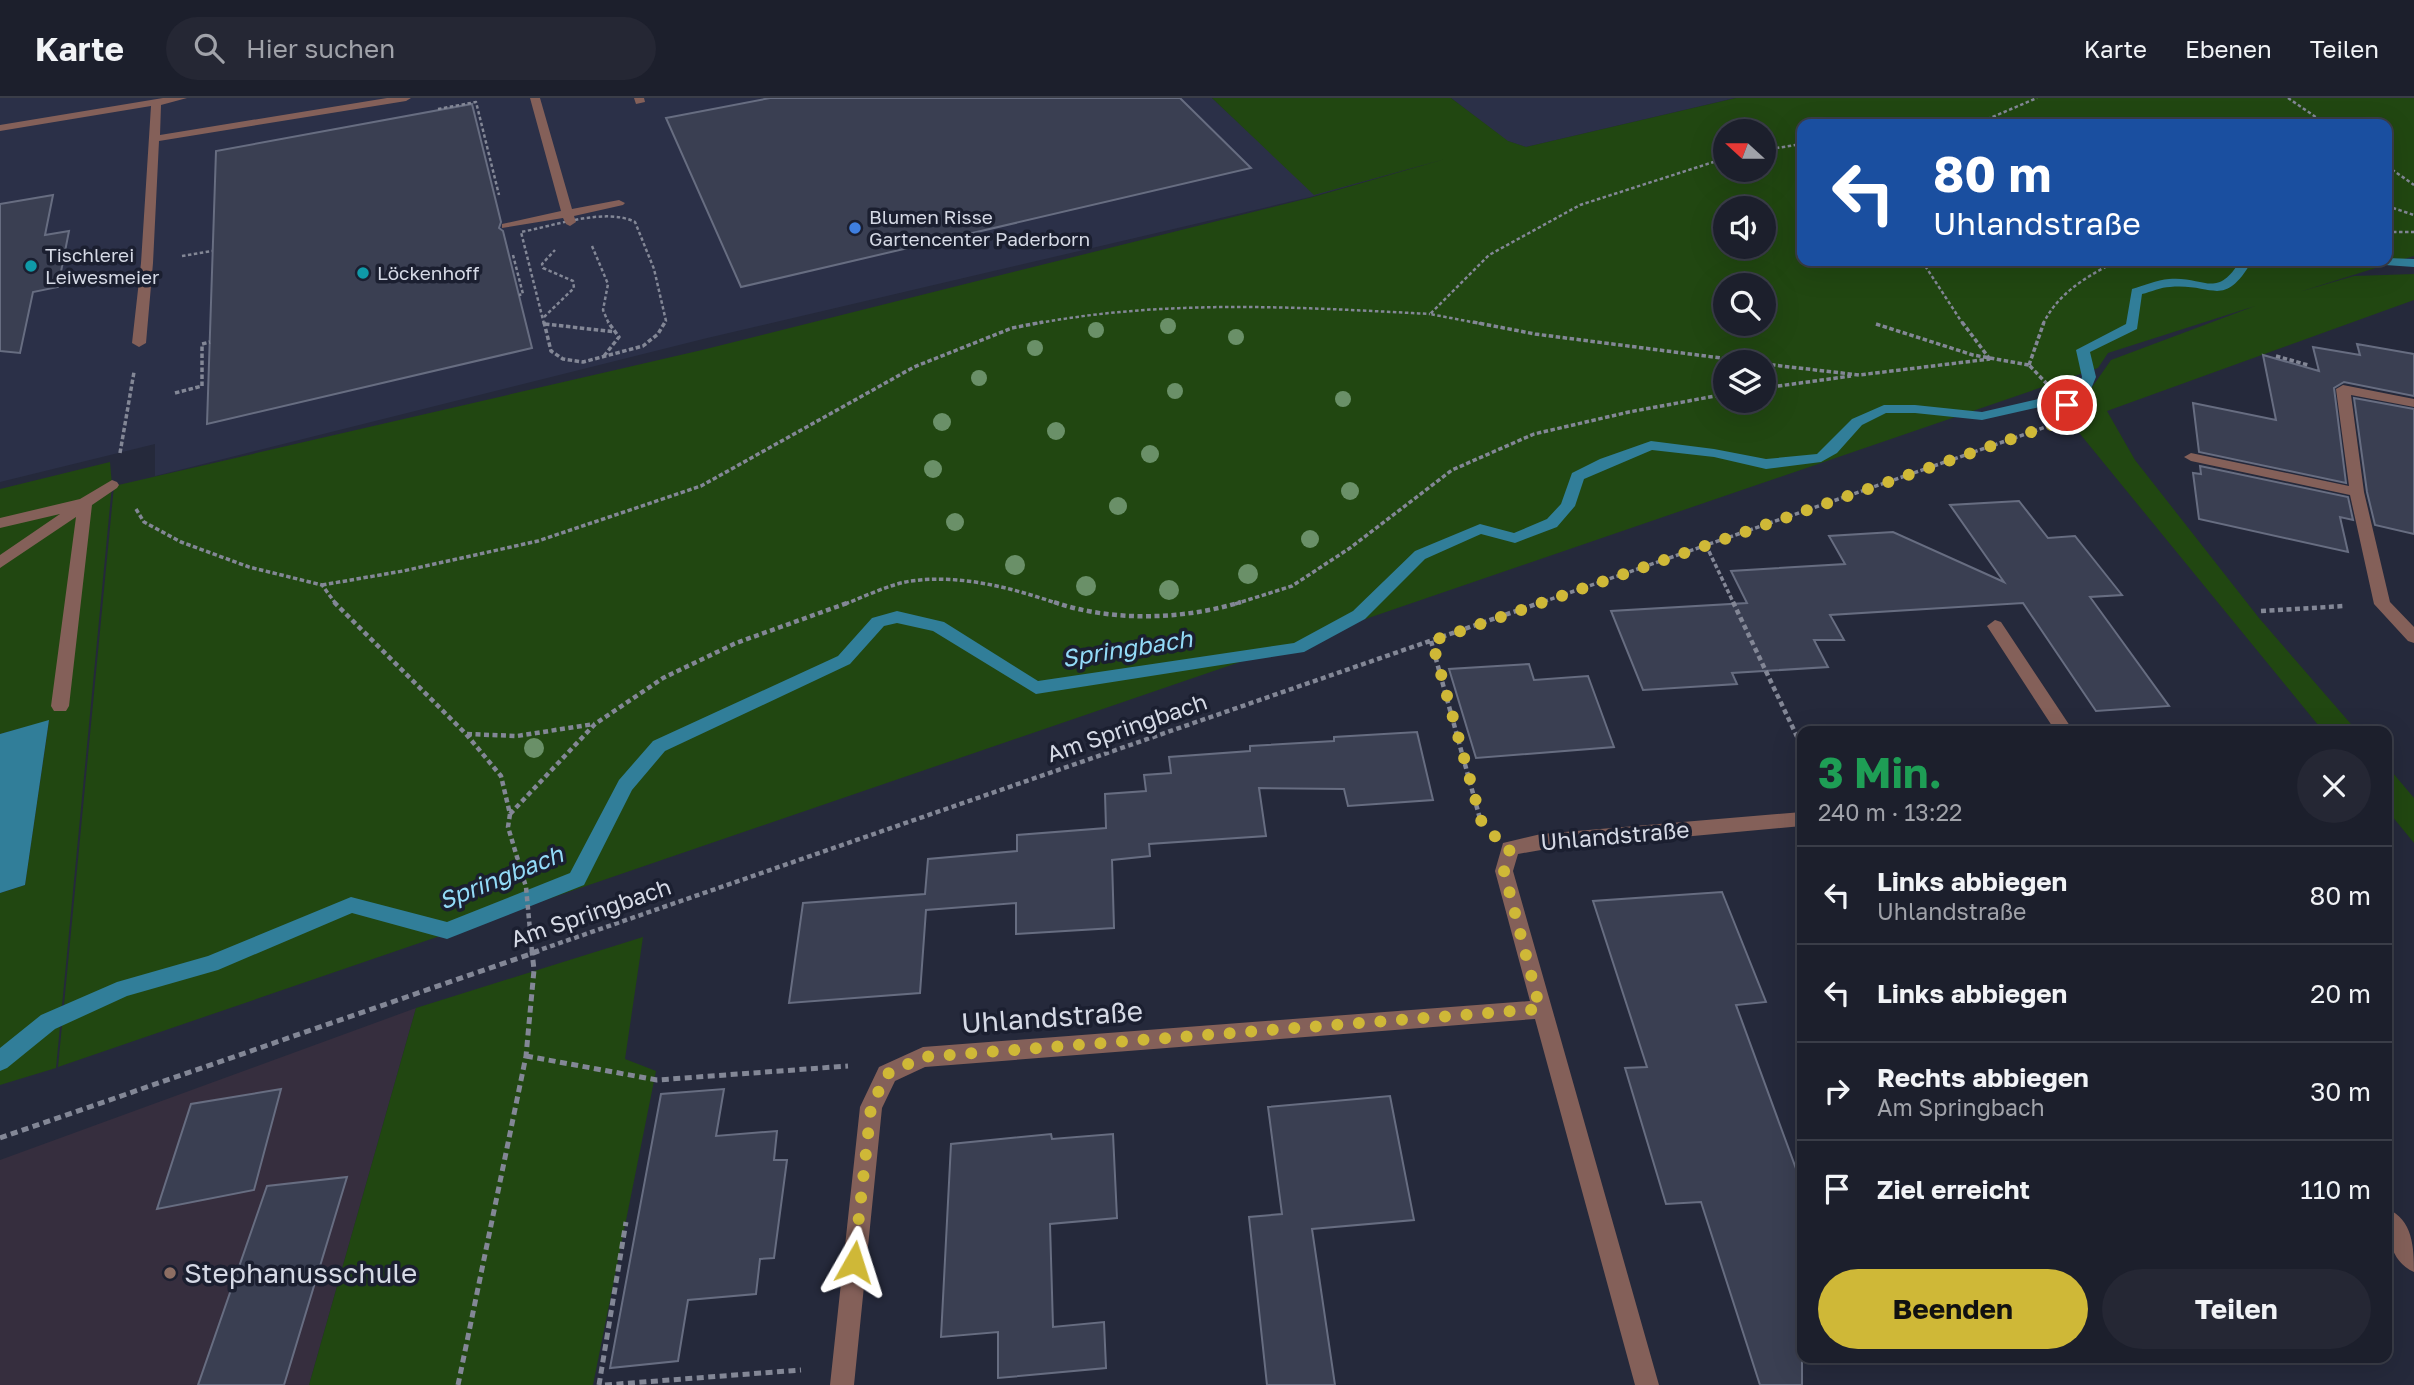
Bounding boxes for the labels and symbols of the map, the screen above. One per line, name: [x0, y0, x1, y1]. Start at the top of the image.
north arrow: [1713, 119, 1776, 182]
place label: Blumen Risse Gartencenter Paderborn: [869, 205, 1090, 250]
marker: Blumen Risse Gartencenter Paderborn: [847, 220, 863, 236]
place label: Tischlerei Leiwesmeier: [45, 243, 160, 288]
marker: Tischlerei Leiwesmeier: [23, 258, 39, 274]
place label: Löckenhoff: [377, 261, 479, 284]
marker: Löckenhoff: [355, 265, 371, 281]
pin: [2037, 375, 2097, 435]
water label: Springbach: [1060, 623, 1195, 673]
street label: Am Springbach: [1043, 687, 1210, 768]
street label: Uhlandstraße: [1539, 815, 1691, 855]
water label: Springbach: [434, 838, 568, 916]
street label: Am Springbach: [507, 872, 674, 953]
street label: Uhlandstraße: [960, 994, 1144, 1039]
position arrow: [817, 1225, 891, 1299]
place label: Stephanusschule: [184, 1256, 417, 1289]
marker: Stephanusschule: [162, 1265, 178, 1281]

